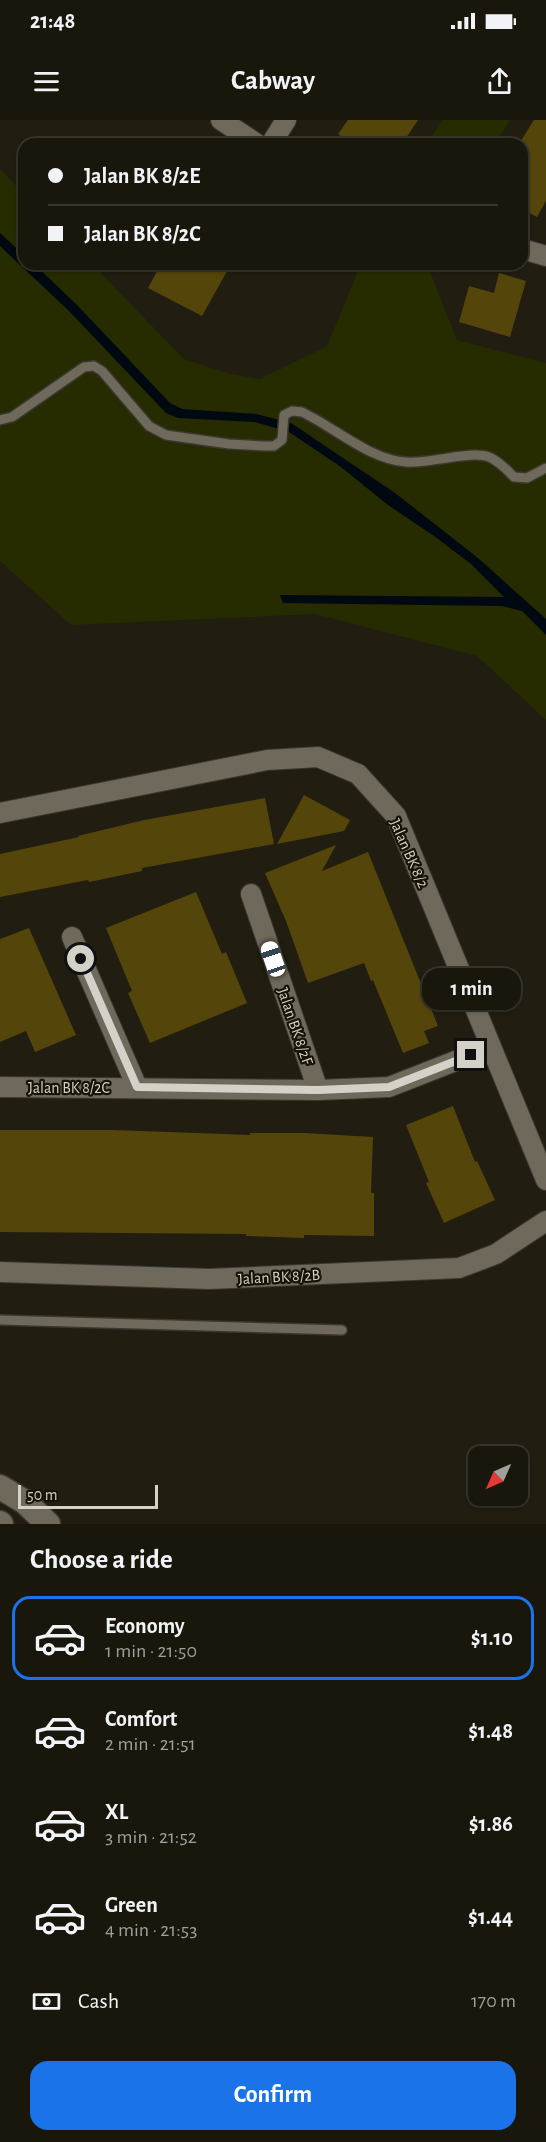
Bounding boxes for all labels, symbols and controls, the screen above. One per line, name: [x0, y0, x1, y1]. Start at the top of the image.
text: 21:48: [30, 10, 75, 32]
icon: menu: [30, 65, 63, 98]
icon: share: [483, 65, 516, 98]
text: Cabway: [231, 67, 315, 94]
text: Jalan BK 8/2E: [84, 165, 200, 187]
text: Jalan BK 8/2C: [84, 223, 201, 245]
street label: Jalan BK 8/2: [387, 817, 431, 890]
car: [259, 939, 287, 979]
route start: [67, 945, 94, 972]
callout: 1 min: [422, 968, 520, 1010]
text: 1 min: [450, 979, 493, 999]
street label: Jalan BK 8/2F: [274, 986, 316, 1068]
route end: [457, 1041, 484, 1068]
street label: Jalan BK 8/2C: [28, 1080, 110, 1096]
street label: Jalan BK 8/2B: [238, 1267, 320, 1287]
north arrow: [468, 1446, 528, 1506]
map controls: [468, 1446, 528, 1506]
scale bar: [18, 1482, 158, 1510]
text: 50 m: [27, 1487, 58, 1503]
text: Choose a ride: [30, 1546, 173, 1573]
icon: car: [33, 1611, 87, 1665]
text: Economy: [105, 1615, 185, 1637]
text: $1.10: [471, 1627, 513, 1649]
text: 1 min · 21:50: [105, 1641, 197, 1661]
icon: car: [33, 1704, 87, 1758]
text: Comfort: [105, 1708, 177, 1730]
text: $1.48: [468, 1720, 513, 1742]
text: 2 min · 21:51: [105, 1734, 196, 1754]
icon: car: [33, 1797, 87, 1851]
text: XL: [105, 1801, 128, 1823]
text: $1.86: [469, 1813, 513, 1835]
text: 3 min · 21:52: [105, 1827, 197, 1847]
icon: car: [33, 1890, 87, 1944]
text: Green: [105, 1894, 158, 1916]
text: $1.44: [468, 1906, 513, 1928]
text: 4 min · 21:53: [105, 1920, 197, 1940]
icon: cash: [30, 1985, 63, 2018]
text: Cash: [78, 1990, 119, 2012]
text: 170 m: [471, 1991, 516, 2011]
button: Confirm: [30, 2061, 516, 2130]

